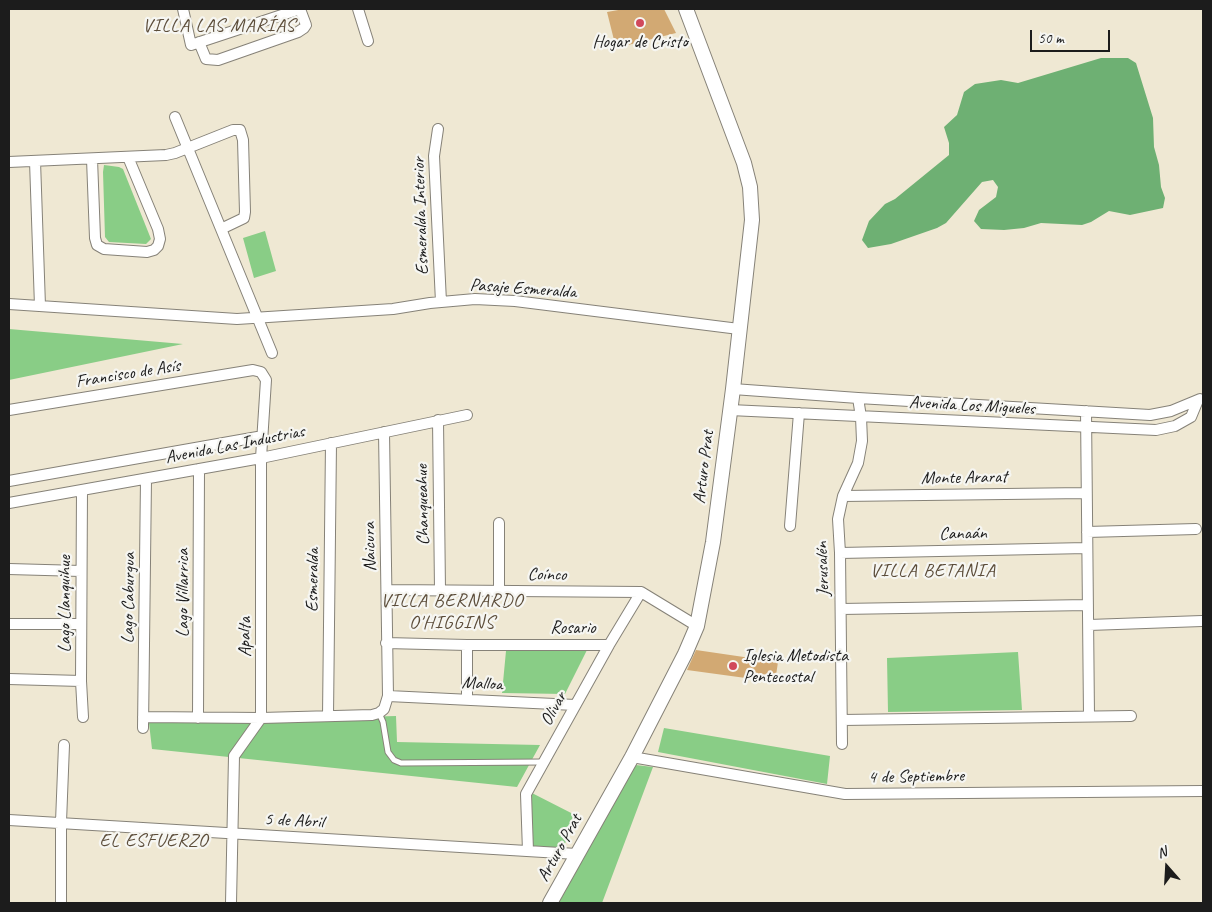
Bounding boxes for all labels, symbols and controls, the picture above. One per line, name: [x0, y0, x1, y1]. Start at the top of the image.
district label: VILLA LAS MARÍAS: [141, 15, 297, 37]
marker: Hogar de Cristo: [634, 17, 646, 29]
scale bar: [1032, 20, 1112, 52]
text: 50 m: [1038, 29, 1064, 48]
place label: Hogar de Cristo: [592, 31, 688, 53]
street label: Esmeralda Interior: [408, 157, 434, 275]
street label: Pasaje Esmeralda: [469, 275, 577, 303]
street label: Francisco de Asís: [74, 355, 182, 393]
street label: Avenida Los Migueles: [909, 392, 1035, 420]
street label: Avenida Las Industrias: [164, 421, 306, 469]
street label: Arturo Prat: [689, 429, 719, 505]
street label: Chanqueahue: [411, 464, 435, 546]
street label: Monte Ararat: [921, 466, 1007, 490]
street label: Naicura: [359, 522, 381, 572]
street label: Canaán: [939, 523, 987, 545]
street label: Jerusalén: [811, 541, 835, 597]
street label: Esmeralda: [302, 548, 324, 612]
street label: Lago Villarrica: [172, 549, 194, 637]
street label: Lago Caburgua: [117, 552, 141, 644]
street label: Lago Llanquihue: [54, 555, 76, 653]
district label: VILLA BETANIA: [869, 560, 997, 582]
street label: Coínco: [527, 564, 567, 586]
district label: VILLA BERNARDO O'HIGGINS: [380, 590, 524, 634]
street label: Apalta: [234, 617, 256, 657]
street label: Rosario: [550, 617, 596, 639]
place label: Iglesia Metodista Pentecostal: [743, 645, 848, 688]
marker: Iglesia Metodista Pentecostal: [727, 660, 739, 672]
street label: Malloa: [461, 672, 503, 696]
street label: Olivar: [536, 688, 572, 730]
street label: 4 de Septiembre: [868, 765, 964, 789]
street label: 5 de Abril: [264, 809, 324, 833]
street label: Arturo Prat: [533, 811, 587, 885]
district label: EL ESFUERZO: [98, 830, 210, 852]
north arrow: [1142, 842, 1192, 892]
text: N: [1155, 843, 1169, 862]

